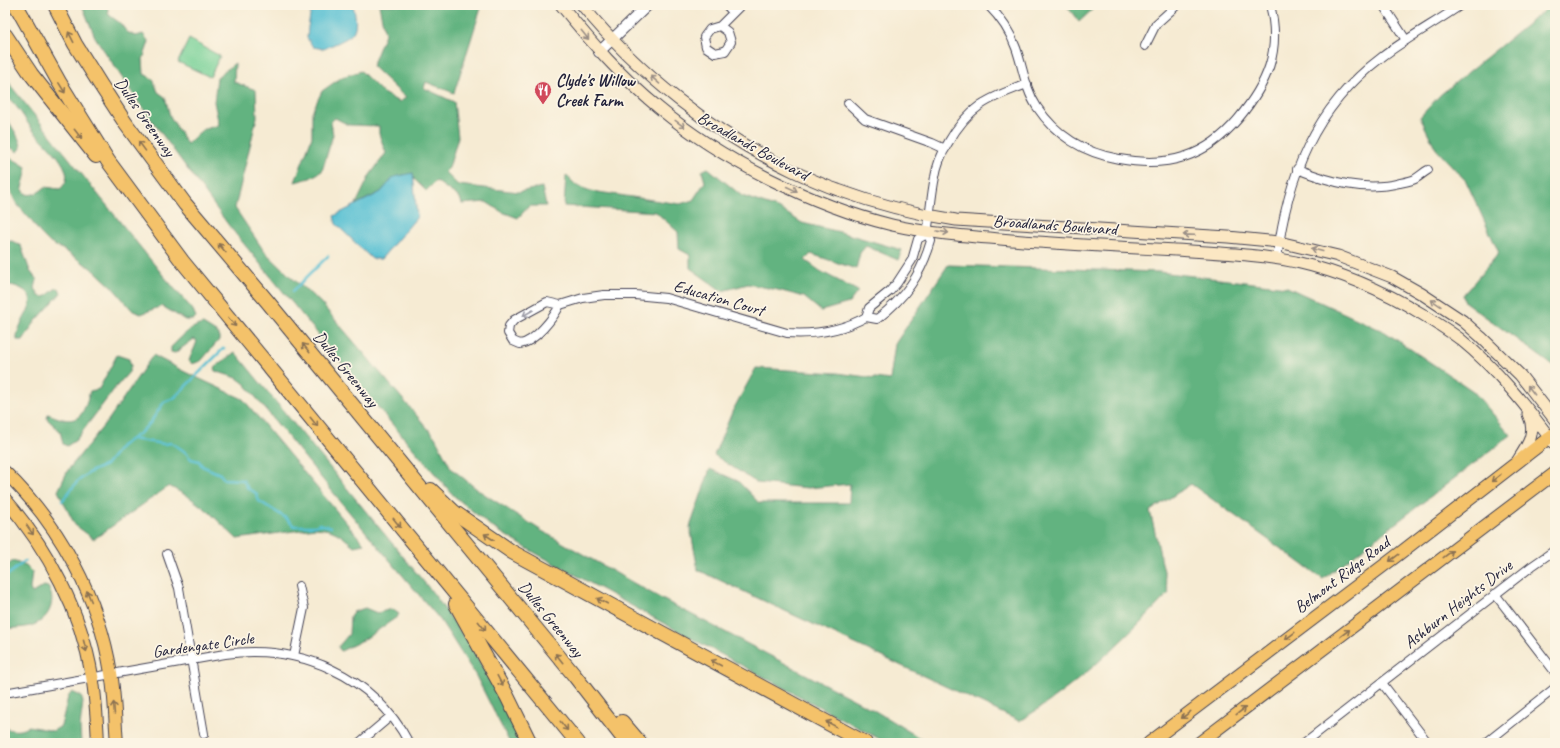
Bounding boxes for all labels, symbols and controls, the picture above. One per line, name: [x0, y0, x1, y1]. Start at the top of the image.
one-way arrow: [581, 30, 590, 41]
one-way arrow: [67, 31, 75, 43]
place label: Clyde's Willow Creek Farm: [556, 70, 637, 111]
street label: Dulles Greenway: [110, 73, 181, 162]
one-way arrow: [650, 76, 660, 85]
restaurant icon: Clyde's Willow Creek Farm: [533, 80, 553, 105]
one-way arrow: [59, 82, 67, 94]
street label: Broadlands Boulevard: [694, 107, 814, 186]
one-way arrow: [674, 120, 685, 128]
one-way arrow: [74, 128, 83, 139]
one-way arrow: [138, 141, 146, 152]
one-way arrow: [786, 186, 798, 193]
street label: Broadlands Boulevard: [992, 210, 1120, 240]
one-way arrow: [936, 228, 949, 236]
one-way arrow: [1183, 231, 1196, 239]
one-way arrow: [218, 243, 227, 254]
one-way arrow: [1311, 246, 1324, 254]
street label: Education Court: [671, 275, 769, 322]
one-way arrow: [1430, 299, 1441, 307]
one-way arrow: [522, 309, 534, 317]
one-way arrow: [227, 316, 236, 327]
street label: Dulles Greenway: [309, 327, 384, 412]
one-way arrow: [301, 343, 310, 354]
one-way arrow: [1527, 384, 1536, 395]
one-way arrow: [310, 417, 319, 428]
one-way arrow: [1491, 474, 1502, 483]
one-way arrow: [392, 517, 401, 528]
one-way arrow: [25, 524, 34, 535]
street label: Belmont Ridge Road: [1290, 531, 1396, 618]
one-way arrow: [483, 533, 494, 541]
one-way arrow: [1443, 550, 1454, 558]
one-way arrow: [1388, 554, 1399, 562]
street label: Ashburn Heights Drive: [1400, 554, 1518, 653]
street label: Dulles Greenway: [514, 577, 589, 662]
one-way arrow: [84, 590, 92, 602]
one-way arrow: [596, 597, 608, 604]
one-way arrow: [477, 621, 486, 631]
street label: Gardengate Circle: [151, 627, 256, 662]
one-way arrow: [1339, 628, 1350, 637]
one-way arrow: [1284, 632, 1295, 641]
one-way arrow: [82, 640, 89, 653]
one-way arrow: [555, 652, 564, 663]
one-way arrow: [710, 658, 722, 666]
one-way arrow: [496, 675, 504, 687]
one-way arrow: [111, 702, 118, 715]
one-way arrow: [1235, 707, 1246, 715]
one-way arrow: [1181, 710, 1192, 719]
one-way arrow: [825, 720, 837, 728]
one-way arrow: [560, 721, 569, 732]

